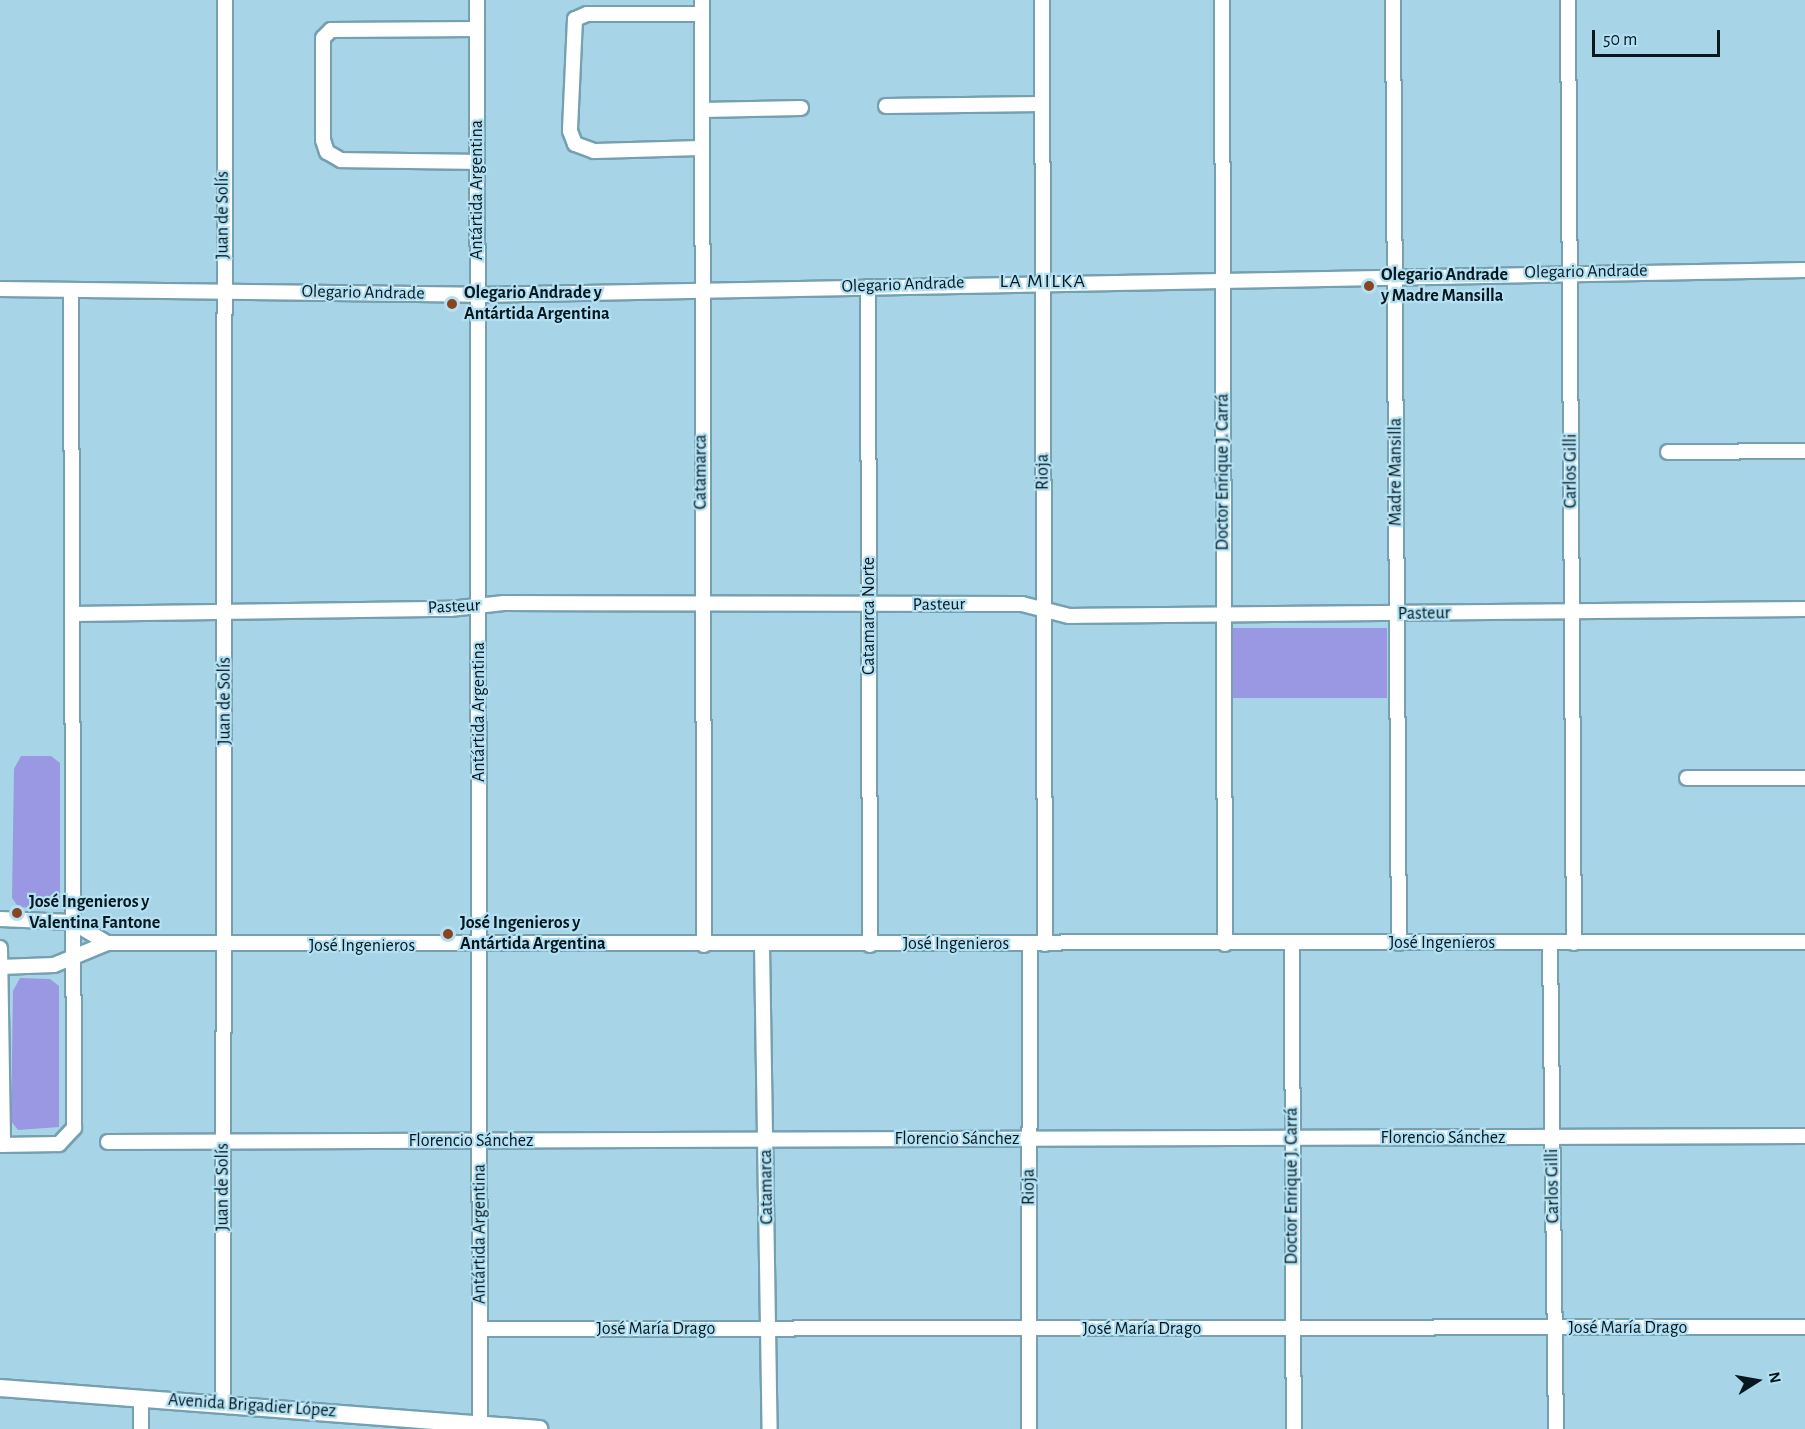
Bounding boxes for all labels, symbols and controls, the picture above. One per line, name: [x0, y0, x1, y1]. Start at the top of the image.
scale bar: [1595, 18, 1722, 56]
text: 50 m: [1603, 31, 1637, 49]
street label: Antártida Argentina: [466, 120, 488, 260]
street label: Juan de Solís: [212, 171, 234, 259]
street label: Olegario Andrade: [1524, 260, 1648, 284]
place label: Olegario Andrade y Madre Mansilla: [1381, 265, 1508, 308]
district label: LA MILKA: [999, 269, 1087, 293]
street label: Olegario Andrade: [841, 272, 965, 298]
marker: Olegario Andrade y Madre Mansilla: [1362, 279, 1376, 293]
street label: Olegario Andrade: [301, 281, 425, 305]
place label: Olegario Andrade y Antártida Argentina: [464, 283, 610, 326]
marker: Olegario Andrade y Antártida Argentina: [445, 297, 459, 311]
street label: Doctor Enrique J. Carrá: [1212, 393, 1234, 551]
street label: Madre Mansilla: [1385, 418, 1407, 526]
street label: Carlos Gilli: [1560, 434, 1582, 508]
street label: Catamarca: [690, 435, 712, 509]
street label: Rioja: [1032, 454, 1054, 490]
street label: Catamarca Norte: [858, 557, 880, 675]
street label: Pasteur: [913, 594, 965, 616]
street label: Pasteur: [427, 595, 481, 619]
street label: Pasteur: [1398, 603, 1450, 625]
street label: Antártida Argentina: [468, 642, 490, 782]
street label: Juan de Solís: [214, 657, 236, 745]
place label: José Ingenieros y Valentina Fantone: [29, 892, 160, 934]
marker: José Ingenieros y Valentina Fantone: [10, 906, 24, 920]
place label: José Ingenieros y Antártida Argentina: [460, 913, 606, 956]
marker: José Ingenieros y Antártida Argentina: [441, 927, 455, 941]
street label: José Ingenieros: [1389, 932, 1495, 954]
street label: José Ingenieros: [903, 933, 1009, 955]
street label: José Ingenieros: [309, 935, 415, 957]
street label: Doctor Enrique J. Carrá: [1281, 1107, 1303, 1265]
street label: Florencio Sánchez: [1381, 1127, 1505, 1149]
street label: Florencio Sánchez: [895, 1128, 1019, 1150]
street label: Florencio Sánchez: [409, 1130, 533, 1152]
street label: Juan de Solís: [212, 1143, 234, 1231]
street label: Carlos Gilli: [1542, 1148, 1564, 1224]
street label: Catamarca: [756, 1149, 778, 1225]
street label: Antártida Argentina: [469, 1164, 491, 1304]
street label: Rioja: [1018, 1169, 1040, 1205]
street label: José María Drago: [1569, 1317, 1687, 1339]
street label: José María Drago: [597, 1318, 715, 1340]
street label: José María Drago: [1083, 1318, 1201, 1340]
north arrow: [1727, 1351, 1787, 1411]
text: N: [1766, 1371, 1784, 1385]
street label: Avenida Brigadier López: [167, 1389, 337, 1423]

